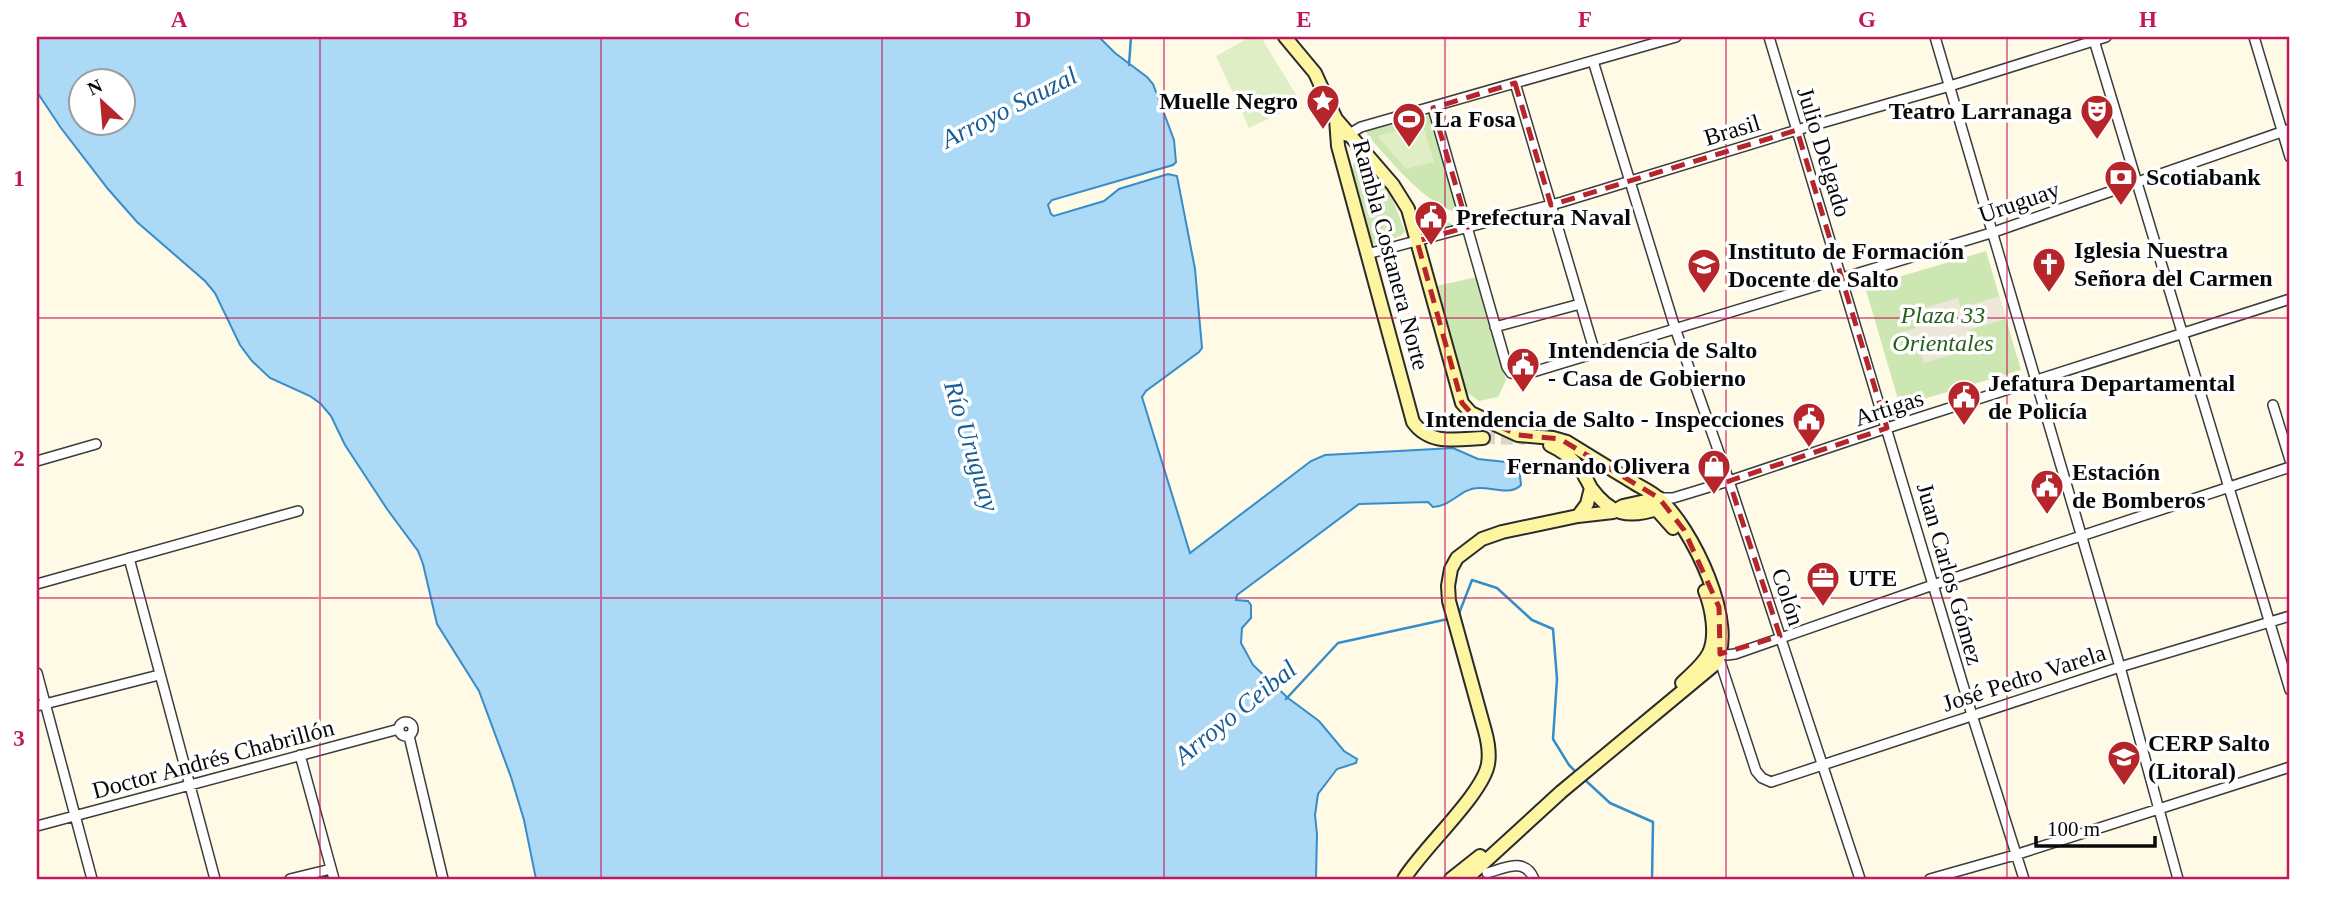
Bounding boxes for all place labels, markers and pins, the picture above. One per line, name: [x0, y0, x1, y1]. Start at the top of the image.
place icon: Muelle Negro: [1304, 82, 1342, 131]
place label: Muelle Negro: [1159, 88, 1298, 114]
theatre icon: Teatro Larranaga: [2078, 92, 2116, 141]
place label: Teatro Larranaga: [1889, 98, 2072, 124]
sports icon: La Fosa: [1390, 100, 1428, 149]
place label: La Fosa: [1434, 106, 1516, 132]
bank icon: Scotiabank: [2102, 158, 2140, 207]
place label: Scotiabank: [2146, 164, 2261, 190]
public building icon: Prefectura Naval: [1412, 198, 1450, 247]
place label: Prefectura Naval: [1456, 204, 1631, 230]
place label: Iglesia Nuestra Señora del Carmen: [2074, 237, 2273, 291]
place label: Instituto de Formación Docente de Salto: [1728, 238, 1964, 292]
church icon: Iglesia Nuestra Señora del Carmen: [2030, 245, 2068, 294]
school or university icon: Instituto de Formación Docente de Salto: [1685, 246, 1723, 295]
place label: Intendencia de Salto - Casa de Gobierno: [1548, 337, 1757, 391]
public building icon: Intendencia de Salto - Casa de Gobierno: [1504, 345, 1542, 394]
place label: Jefatura Departamental de Policía: [1988, 370, 2236, 424]
public building icon: Jefatura Departamental de Policía: [1945, 378, 1983, 427]
public building icon: Intendencia de Salto - Inspecciones: [1790, 400, 1828, 449]
place label: Intendencia de Salto - Inspecciones: [1425, 406, 1784, 432]
shop icon: Fernando Olivera: [1695, 447, 1733, 496]
place label: Fernando Olivera: [1507, 453, 1690, 479]
place label: Estación de Bomberos: [2072, 459, 2206, 513]
public building icon: Estación de Bomberos: [2028, 467, 2066, 516]
office icon: UTE: [1804, 559, 1842, 608]
place label: UTE: [1848, 565, 1897, 591]
place label: CERP Salto (Litoral): [2148, 730, 2270, 784]
school or university icon: CERP Salto (Litoral): [2105, 738, 2143, 787]

